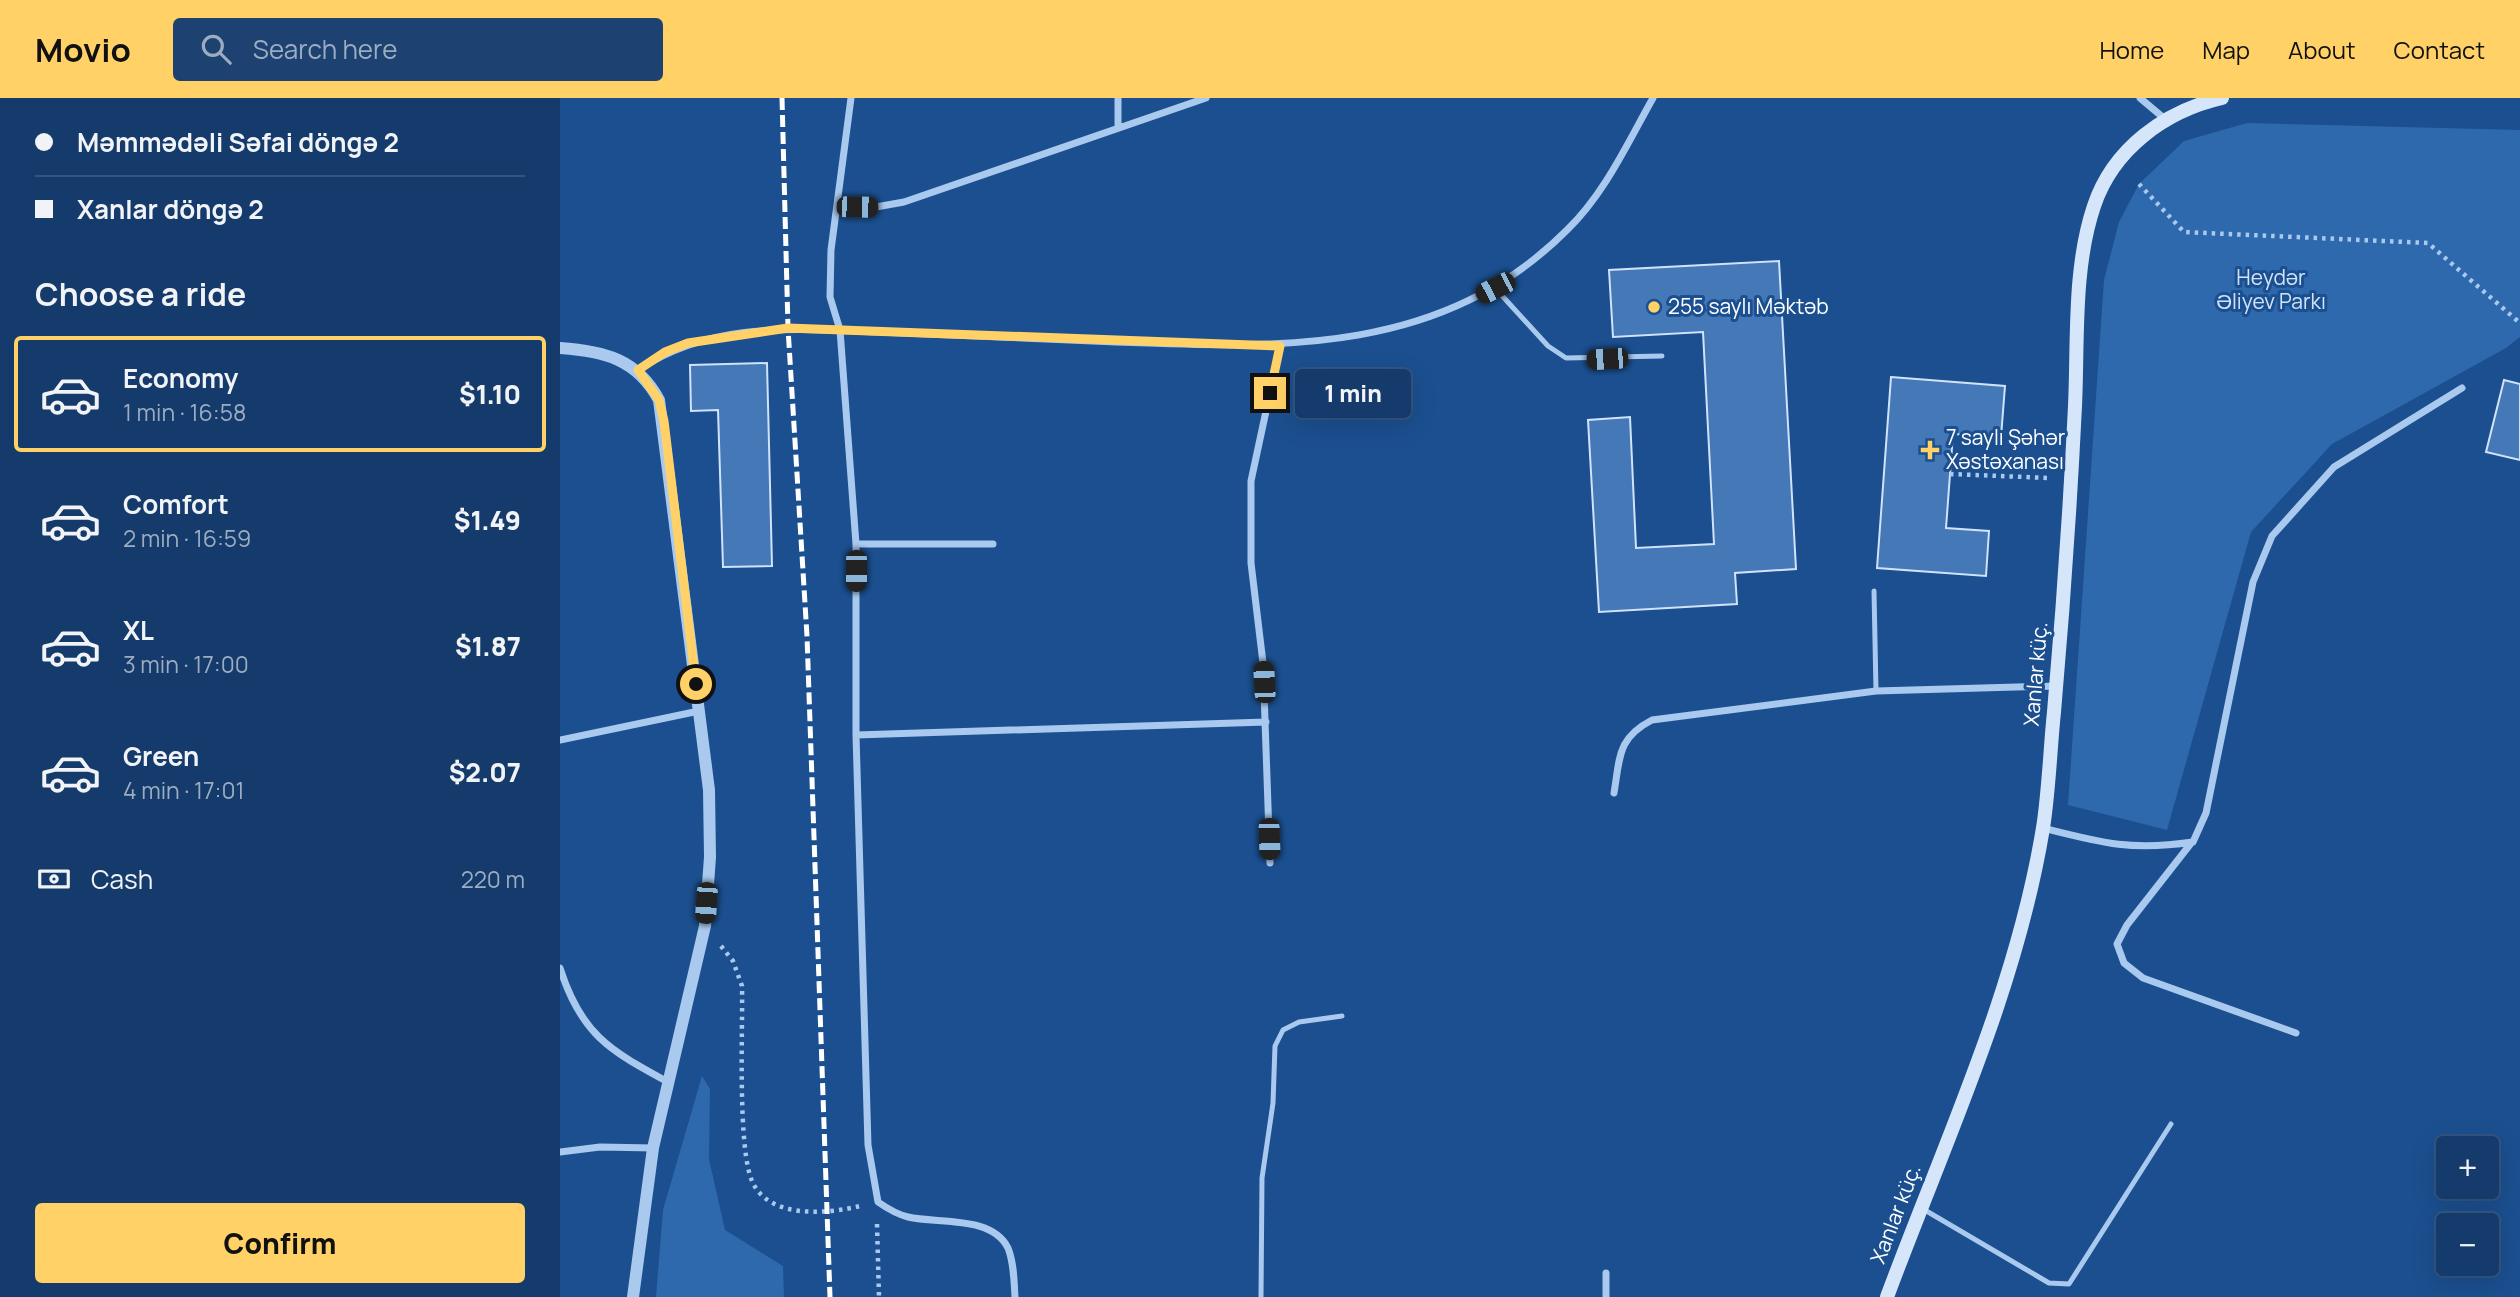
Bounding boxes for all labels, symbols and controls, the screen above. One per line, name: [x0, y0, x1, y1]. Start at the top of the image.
search box: [173, 18, 663, 81]
text: Movio: [35, 27, 131, 72]
icon: search: [197, 30, 235, 68]
text: Search here: [253, 31, 397, 67]
text: Home: [2099, 33, 2164, 66]
text: Map: [2202, 33, 2250, 66]
text: About: [2288, 33, 2356, 66]
text: Contact: [2394, 33, 2485, 66]
text: Məmmədəli Səfai döngə 2: [77, 124, 399, 160]
text: Xanlar döngə 2: [77, 191, 264, 227]
car: [836, 196, 879, 218]
park label: Heydər Əliyev Parkı: [2216, 263, 2326, 315]
car: [1472, 269, 1519, 307]
text: Choose a ride: [35, 272, 246, 316]
place label: 255 saylı Məktəb: [1668, 292, 1829, 320]
marker: 255 saylı Məktəb: [1646, 299, 1662, 315]
car: [1586, 347, 1629, 371]
text: Economy: [123, 360, 238, 396]
icon: car: [39, 363, 102, 426]
callout: 1 min: [1294, 368, 1410, 418]
text: $1.10: [459, 376, 521, 412]
route end: [1254, 377, 1286, 409]
text: 1 min: [1324, 377, 1382, 409]
text: 1 min · 16:58: [123, 396, 246, 428]
place label: 7 saylı Şəhər Xəstəxanası: [1946, 423, 2066, 475]
marker: 7 saylı Şəhər Xəstəxanası: [1920, 440, 1940, 460]
text: Comfort: [123, 486, 229, 522]
icon: car: [39, 489, 102, 552]
text: $1.49: [454, 502, 521, 538]
text: 2 min · 16:59: [123, 522, 251, 554]
car: [846, 550, 867, 592]
text: XL: [123, 612, 154, 648]
icon: car: [39, 615, 102, 678]
street label: Xanlar küç.: [2016, 621, 2054, 727]
text: $1.87: [455, 628, 521, 664]
text: 3 min · 17:00: [123, 648, 249, 680]
car: [1253, 660, 1276, 704]
route start: [680, 668, 712, 700]
text: Green: [123, 738, 199, 774]
icon: car: [39, 741, 102, 804]
text: $2.07: [449, 754, 521, 790]
text: 4 min · 17:01: [123, 774, 245, 806]
car: [1258, 818, 1281, 860]
icon: cash: [35, 860, 73, 898]
text: Cash: [91, 861, 153, 897]
text: 220 m: [461, 863, 525, 895]
car: [695, 881, 718, 925]
map controls: [2436, 1136, 2499, 1276]
button: +: [2436, 1136, 2499, 1199]
street label: Xanlar küç.: [1863, 1160, 1927, 1267]
button: Confirm: [35, 1203, 525, 1283]
button: −: [2436, 1213, 2499, 1276]

